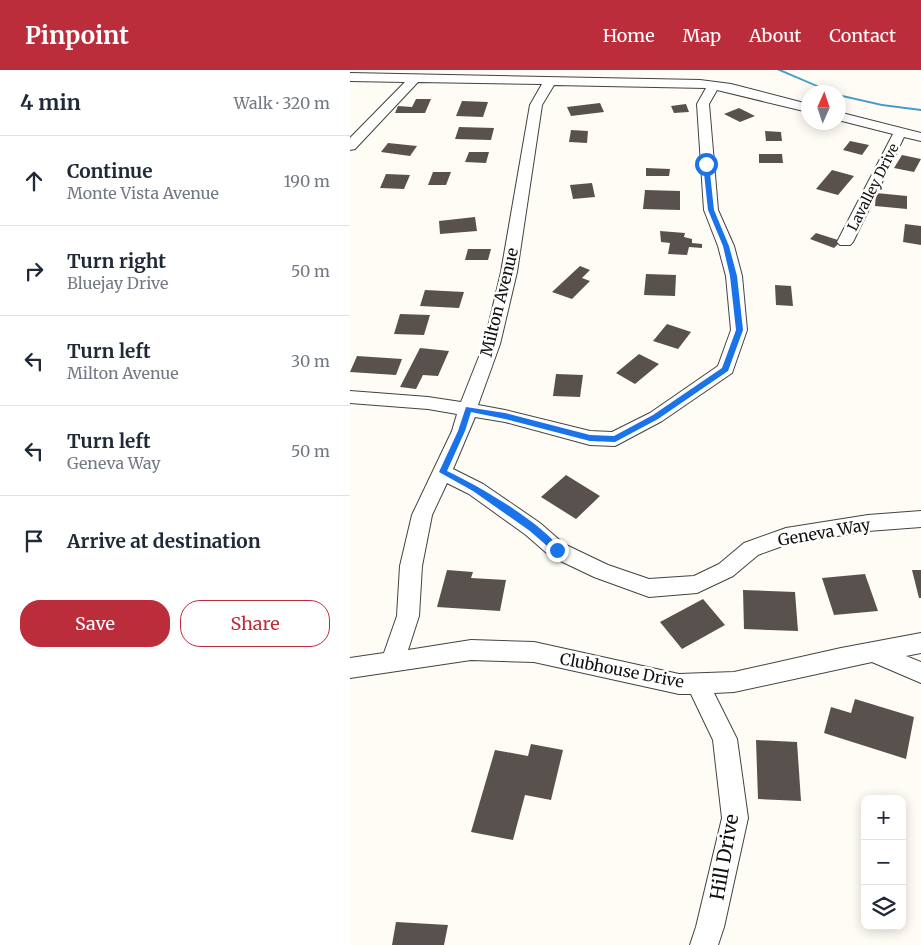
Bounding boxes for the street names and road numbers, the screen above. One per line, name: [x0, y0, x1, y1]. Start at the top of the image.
street label: Lavalley Drive: [843, 140, 903, 234]
street label: Milton Avenue: [476, 245, 522, 359]
street label: Geneva Way: [776, 514, 873, 550]
street label: Clubhouse Drive: [558, 648, 686, 692]
street label: Hill Drive: [705, 812, 743, 902]

